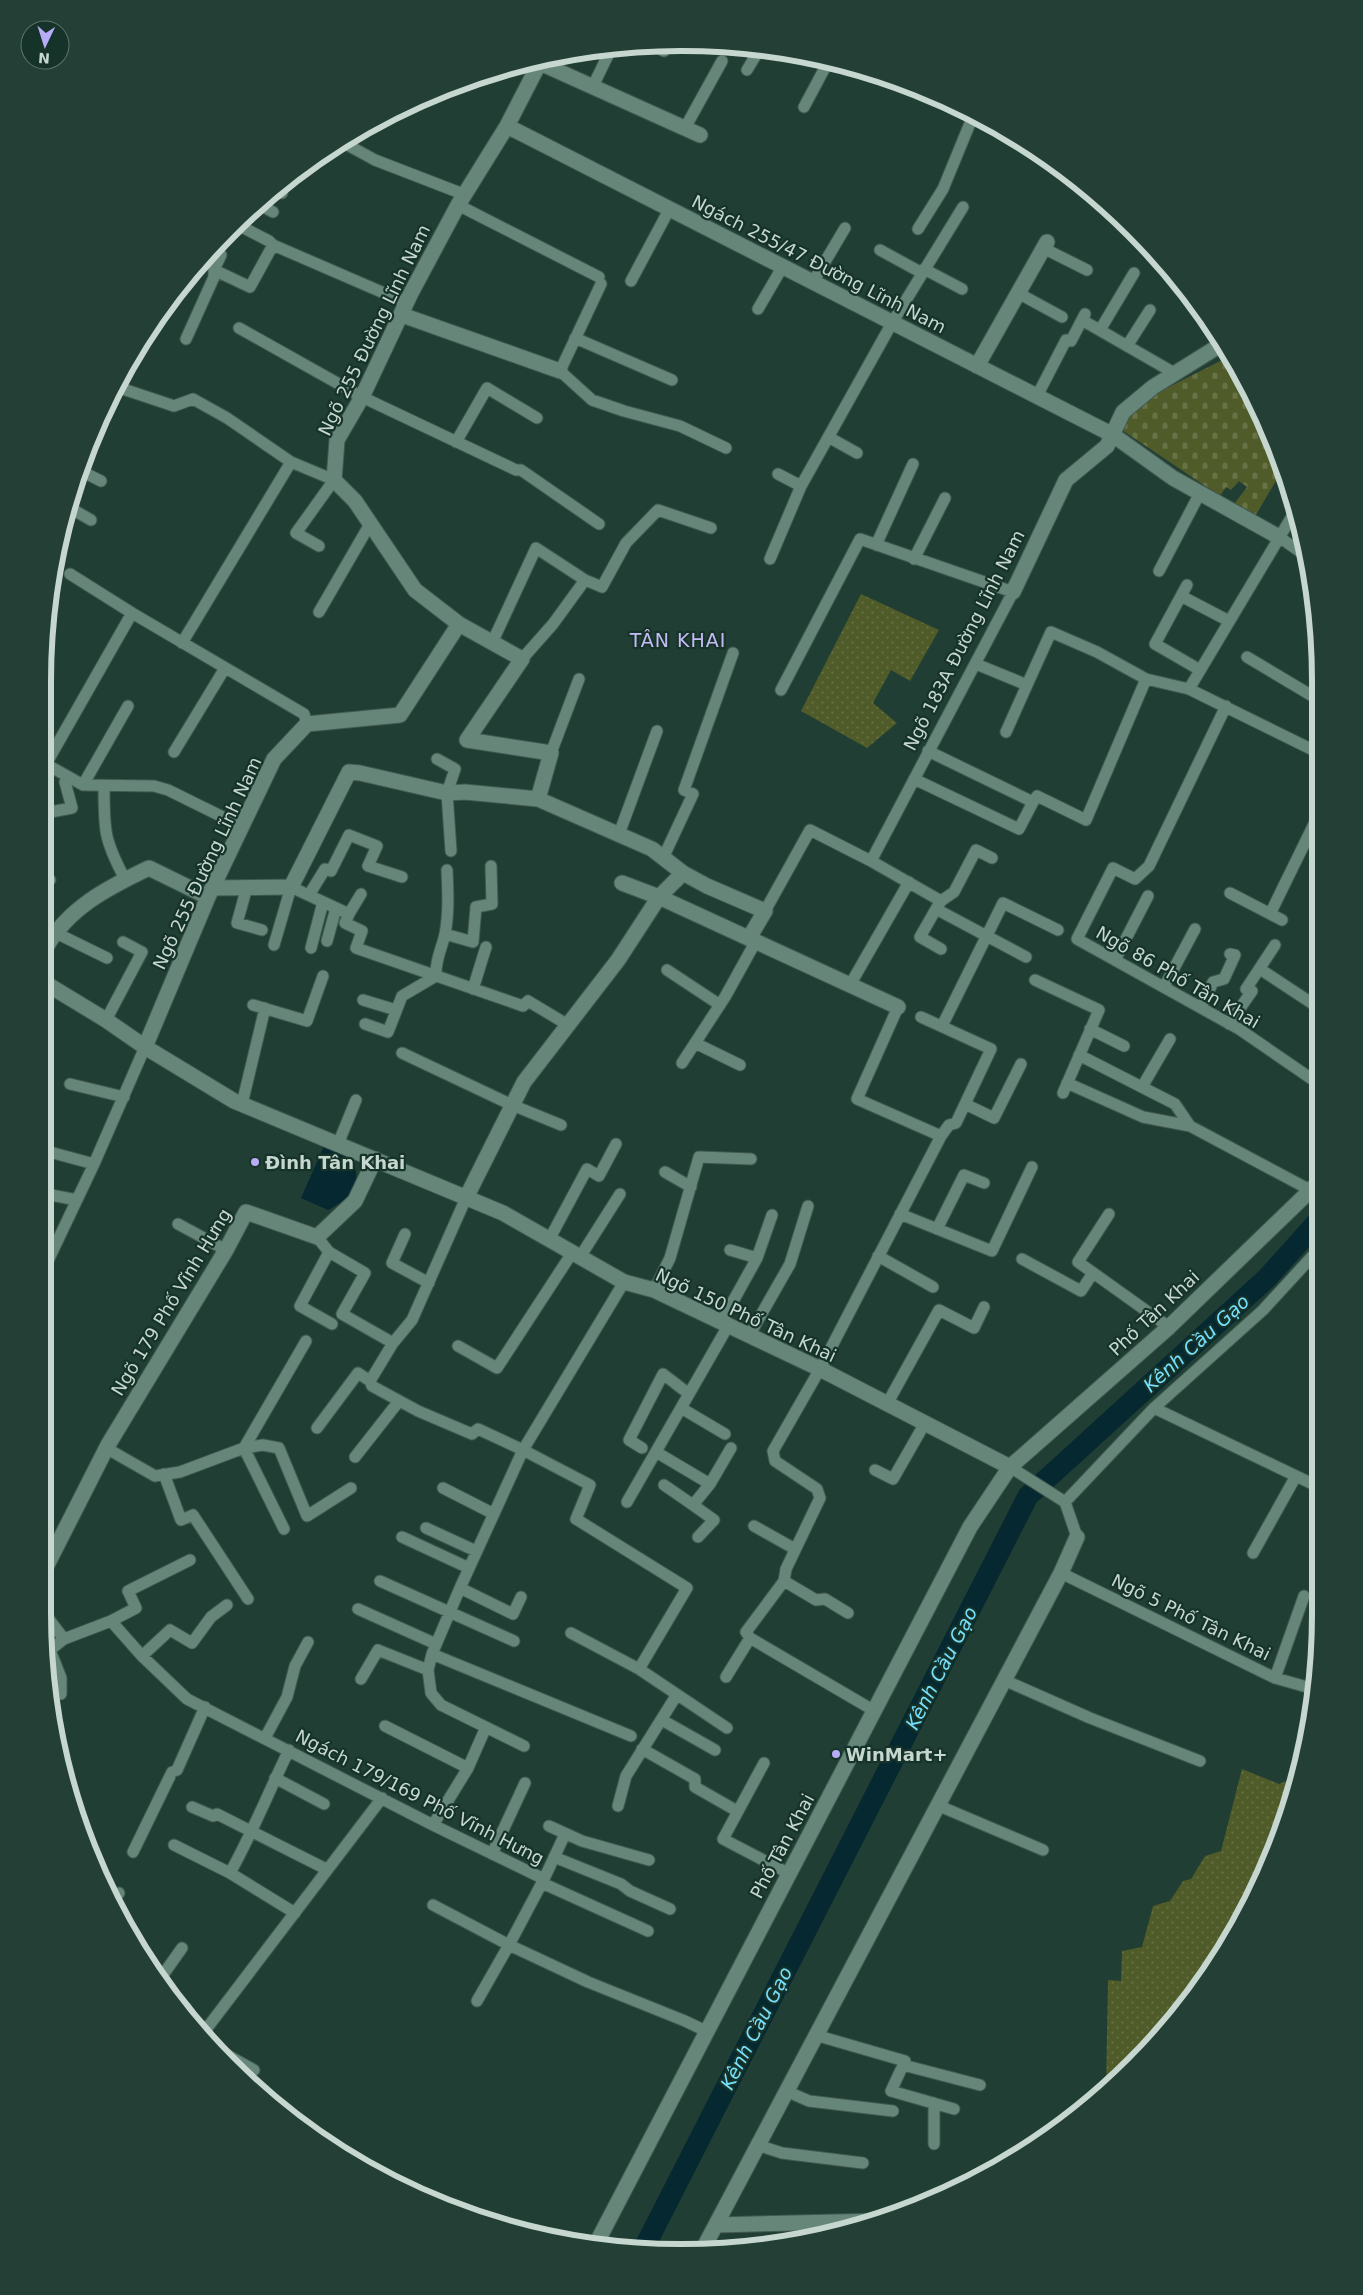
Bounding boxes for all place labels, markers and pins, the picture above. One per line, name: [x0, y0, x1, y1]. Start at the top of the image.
place label: Đình Tân Khai: [265, 1152, 405, 1173]
marker: Đình Tân Khai: [249, 1156, 261, 1168]
place label: WinMart+: [846, 1744, 947, 1765]
marker: WinMart+: [830, 1748, 842, 1760]

